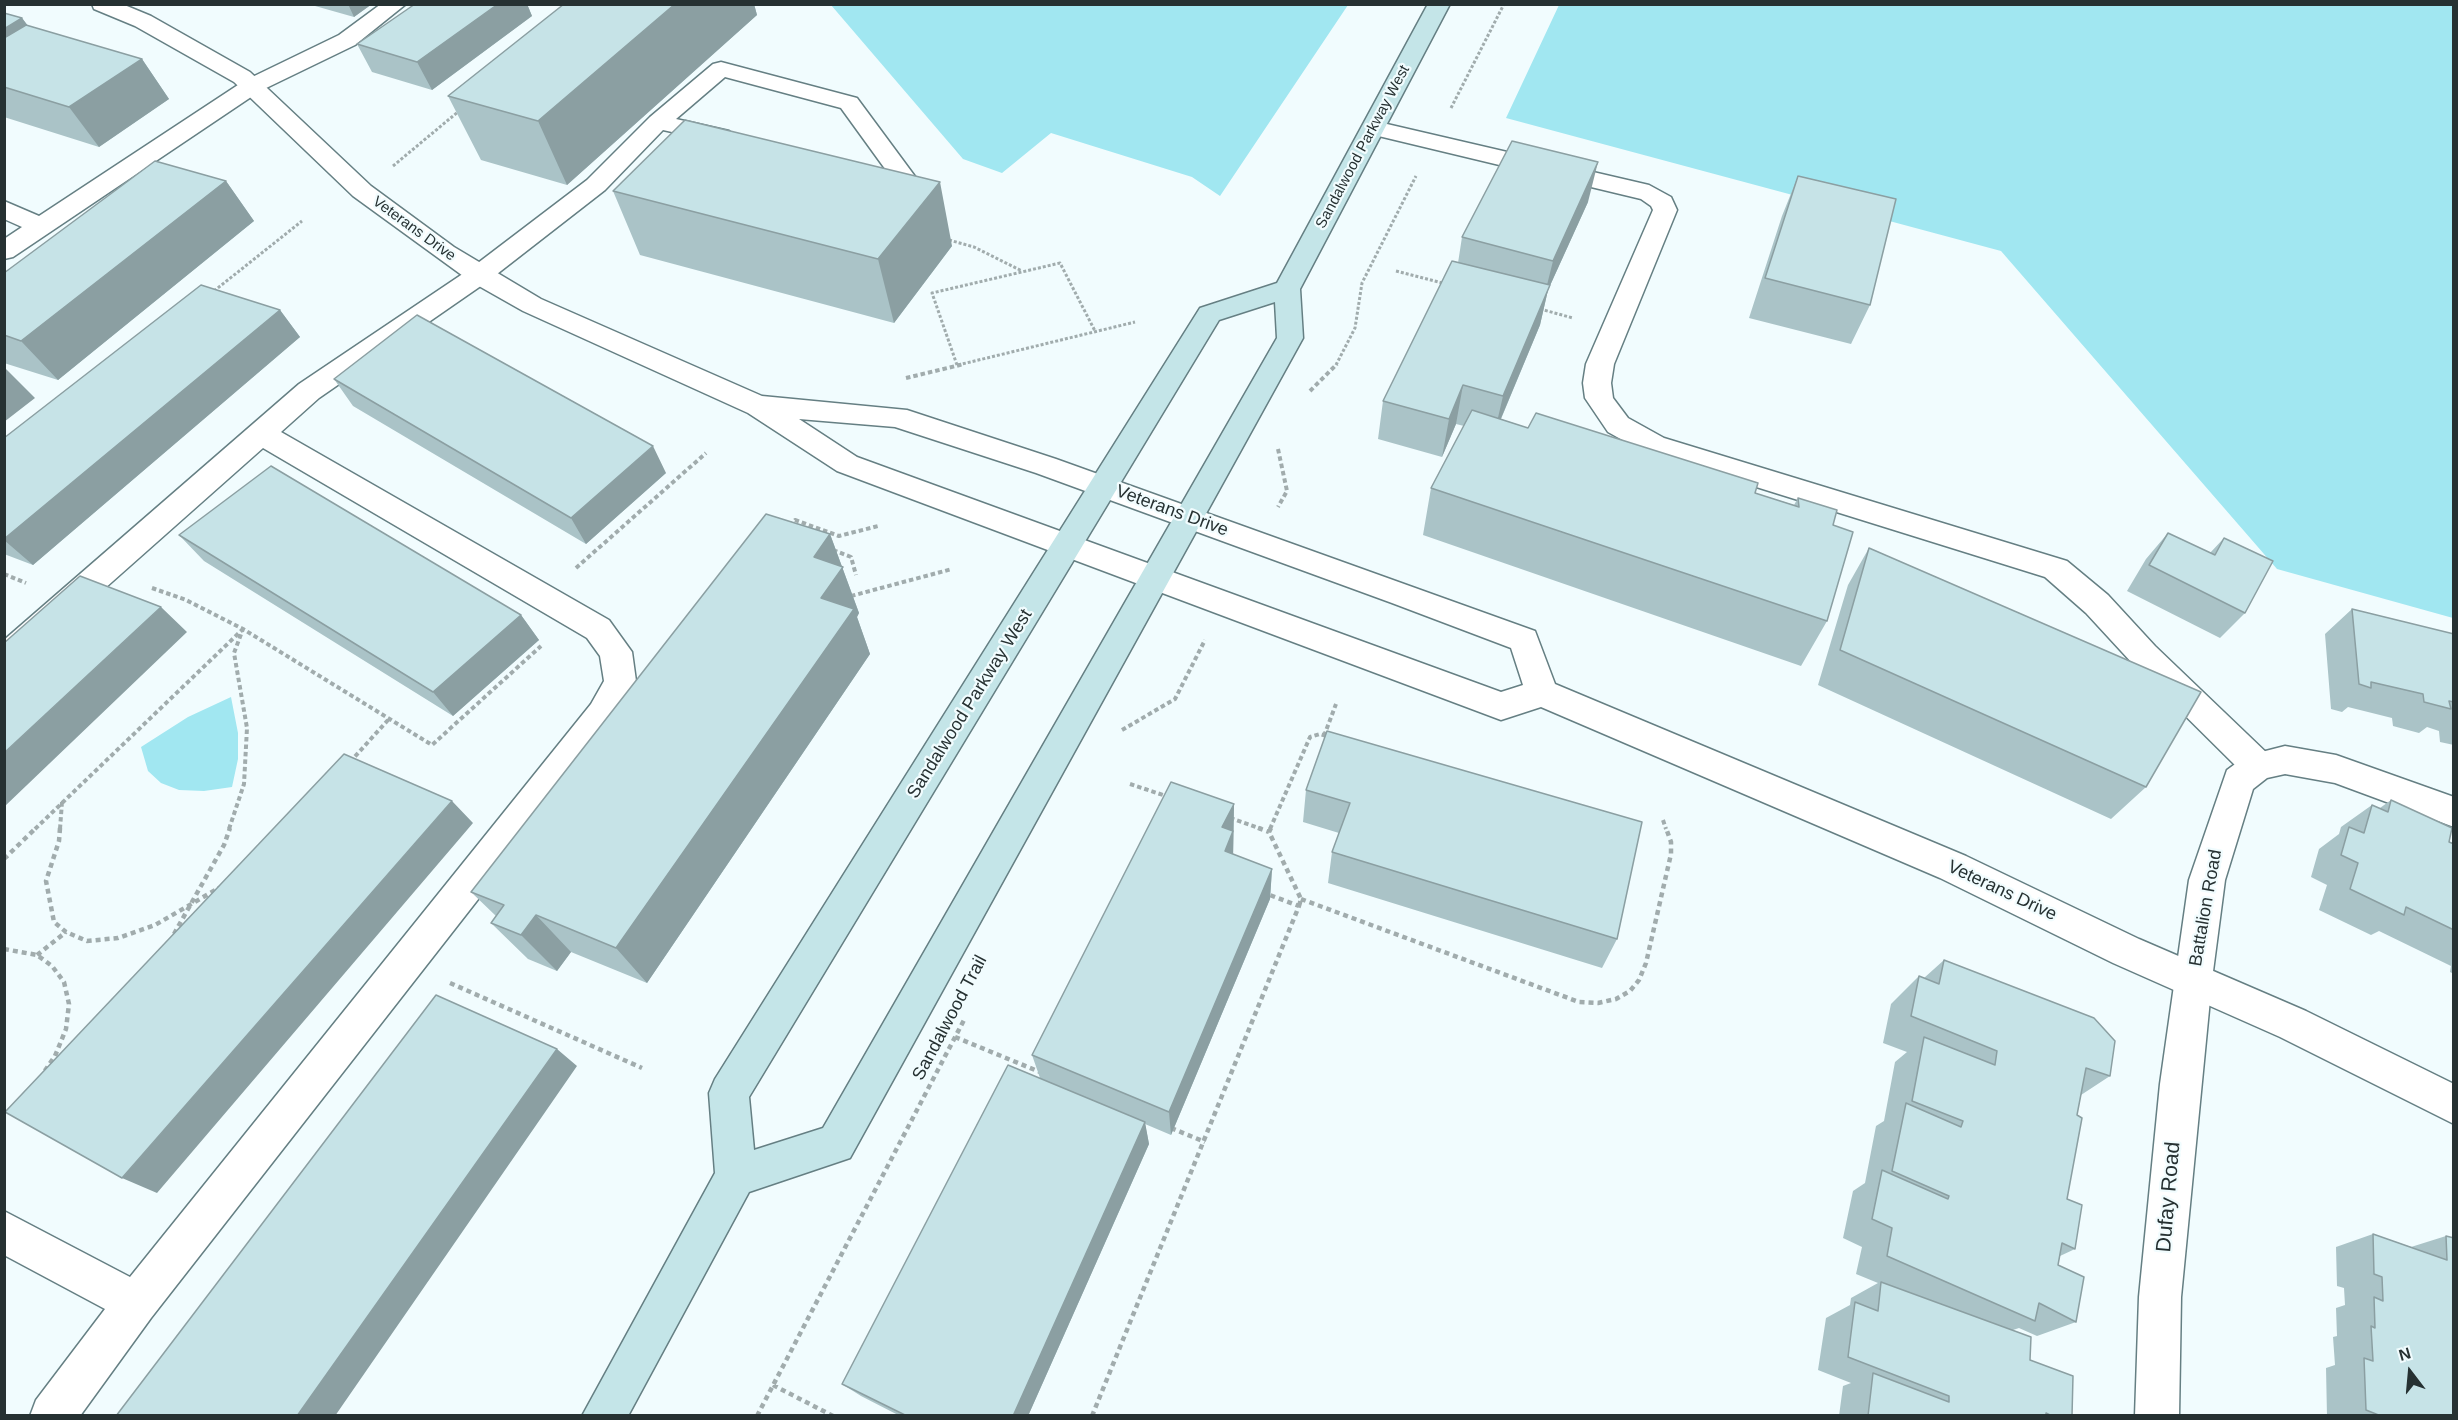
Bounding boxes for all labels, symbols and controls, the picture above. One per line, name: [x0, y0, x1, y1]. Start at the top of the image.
street label: Sandalwood Parkway West: [1312, 62, 1414, 232]
street label: Veterans Drive: [369, 193, 459, 265]
street label: Veterans Drive: [1113, 481, 1231, 541]
street label: Sandalwood Parkway West: [903, 606, 1037, 802]
street label: Battalion Road: [2185, 848, 2227, 968]
street label: Veterans Drive: [1944, 856, 2060, 926]
street label: Sandalwood Trail: [908, 952, 992, 1084]
street label: Dufay Road: [2152, 1141, 2186, 1253]
north arrow: [2380, 1342, 2440, 1402]
text: N: [2397, 1344, 2413, 1364]

